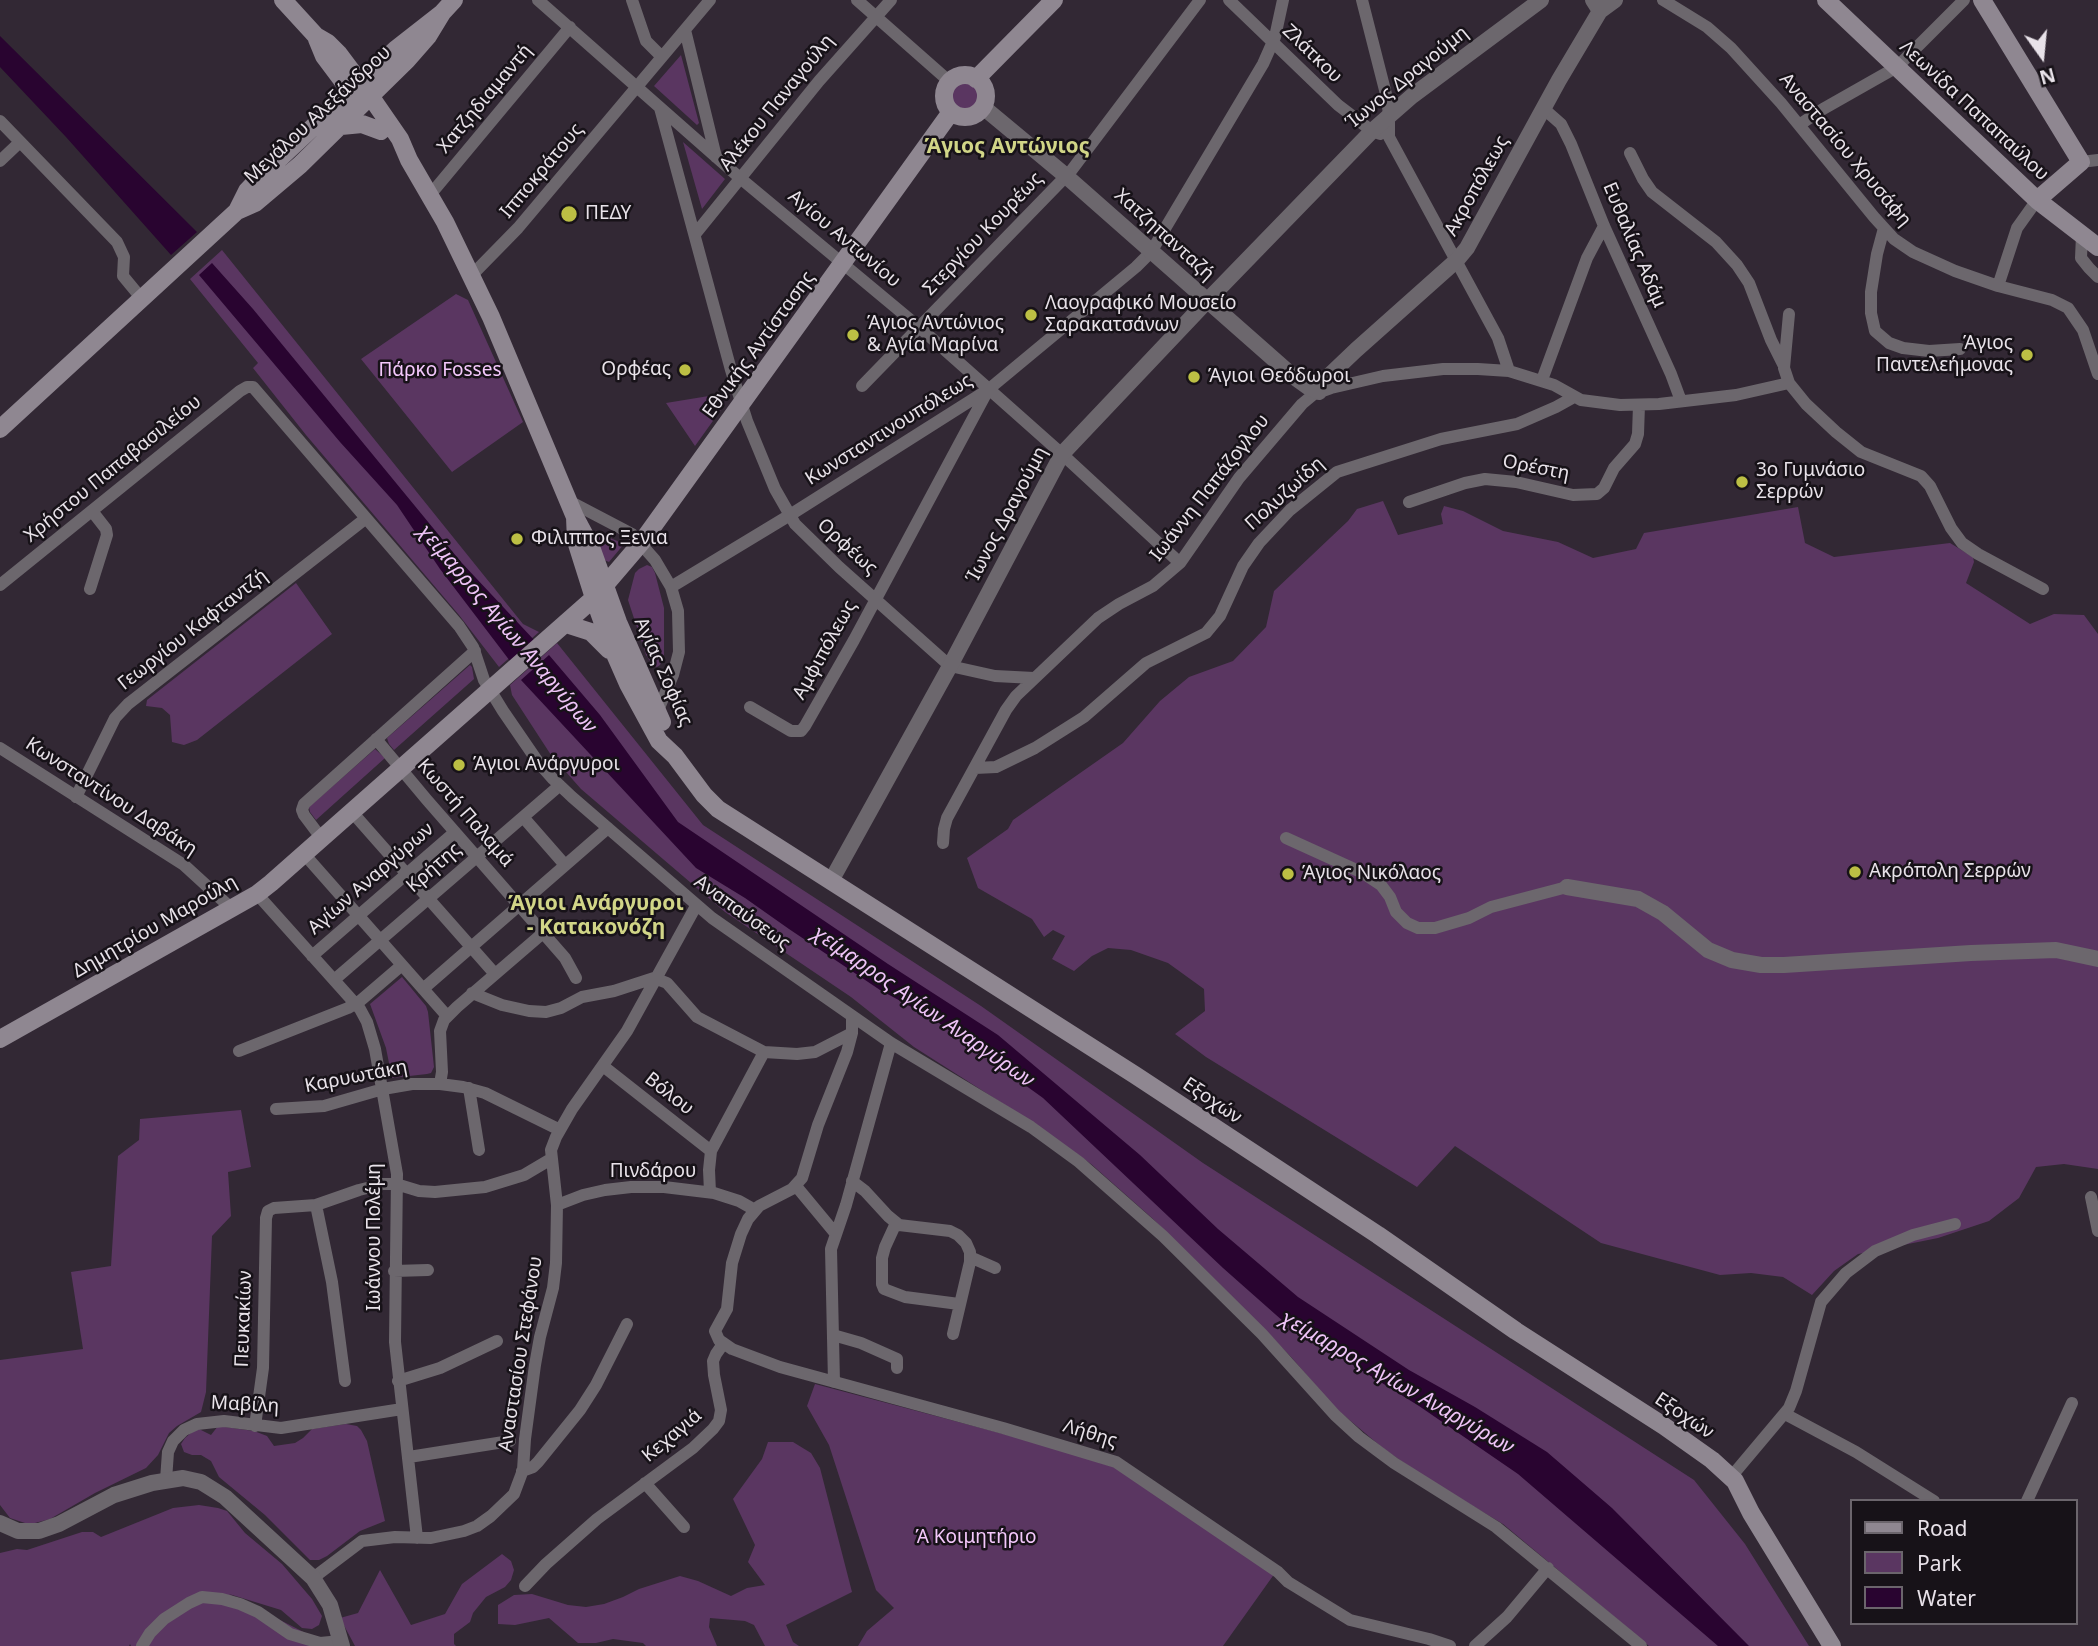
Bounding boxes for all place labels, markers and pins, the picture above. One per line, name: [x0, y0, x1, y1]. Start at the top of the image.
place label: ΠΕΔΥ: [585, 203, 631, 225]
marker: ΠΕΔΥ: [559, 204, 579, 224]
place label: Λαογραφικό Μουσείο Σαρακατσάνων: [1045, 293, 1237, 337]
marker: Λαογραφικό Μουσείο Σαρακατσάνων: [1023, 307, 1039, 323]
place label: Άγιος Αντώνιος & Αγία Μαρίνα: [867, 313, 1004, 357]
marker: Άγιος Αντώνιος & Αγία Μαρίνα: [845, 327, 861, 343]
place label: Άγιος Παντελεήμονας: [1876, 333, 2013, 377]
marker: Άγιος Παντελεήμονας: [2019, 347, 2035, 363]
place label: Ορφέας: [601, 359, 671, 381]
marker: Ορφέας: [677, 362, 693, 378]
place label: Άγιοι Θεόδωροι: [1208, 366, 1351, 388]
marker: Άγιοι Θεόδωροι: [1186, 369, 1202, 385]
place label: 3ο Γυμνάσιο Σερρών: [1756, 460, 1865, 504]
marker: 3ο Γυμνάσιο Σερρών: [1734, 474, 1750, 490]
place label: Φιλιππος Ξενια: [531, 528, 668, 550]
marker: Φιλιππος Ξενια: [509, 531, 525, 547]
place label: Άγιοι Ανάργυροι: [473, 754, 620, 776]
marker: Άγιοι Ανάργυροι: [451, 757, 467, 773]
place label: Ακρόπολη Σερρών: [1869, 861, 2031, 883]
place label: Άγιος Νικόλαος: [1302, 863, 1441, 885]
marker: Ακρόπολη Σερρών: [1847, 864, 1863, 880]
marker: Άγιος Νικόλαος: [1280, 866, 1296, 882]

